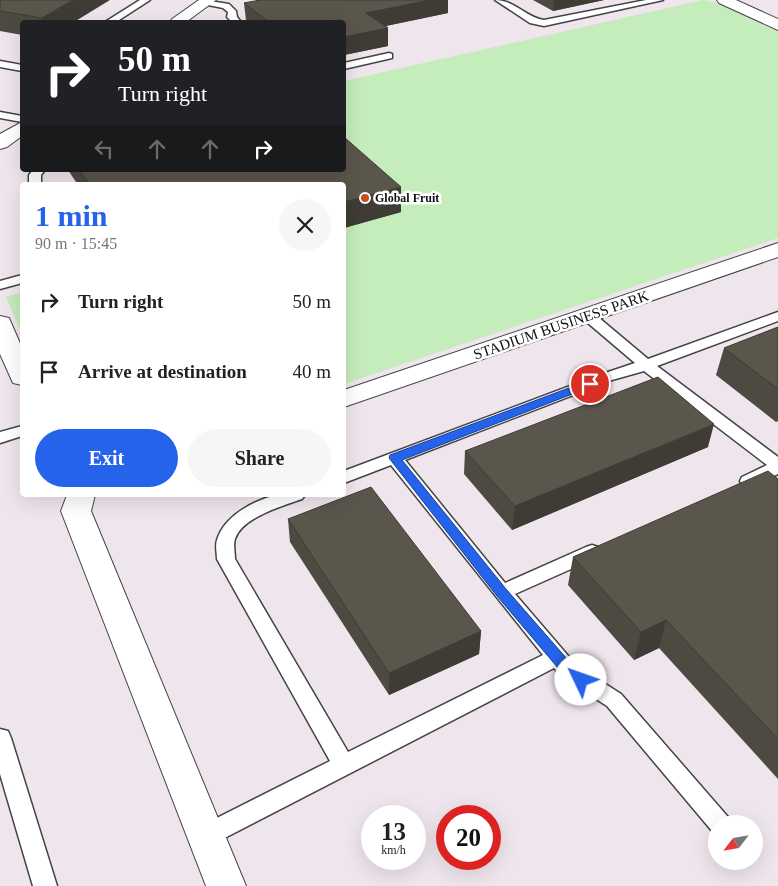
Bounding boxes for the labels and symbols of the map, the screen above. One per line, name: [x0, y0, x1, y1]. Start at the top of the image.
place label: Global Fruit: [375, 191, 439, 205]
marker: Global Fruit: [359, 192, 371, 204]
street label: STADIUM BUSINESS PARK: [471, 287, 651, 363]
pin: [569, 363, 611, 405]
position arrow: [554, 653, 606, 705]
speed limit sign: 20: [436, 805, 501, 870]
north arrow: [708, 815, 762, 870]

